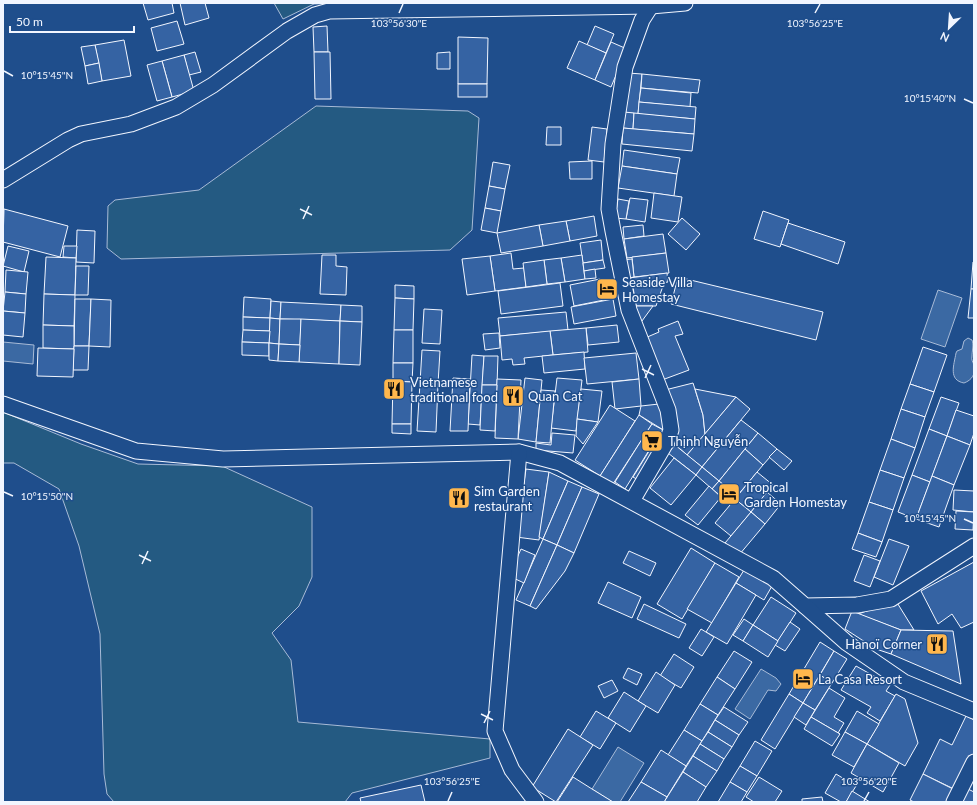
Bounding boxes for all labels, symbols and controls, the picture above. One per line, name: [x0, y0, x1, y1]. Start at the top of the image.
scale bar: [10, 8, 134, 34]
north arrow: [929, 8, 969, 48]
text: 50 m: [16, 14, 43, 29]
text: 103°56'30"E: [371, 17, 427, 29]
text: 103°56'25"E: [787, 17, 843, 29]
text: N: [938, 30, 951, 45]
text: 10°15'45"N: [21, 69, 73, 81]
text: 10°15'40"N: [904, 92, 956, 104]
place label: Seaside Villa Homestay: [622, 274, 693, 305]
hotel icon: Seaside Villa Homestay: [594, 276, 620, 302]
place label: Vietnamese traditional food: [410, 374, 498, 405]
restaurant icon: Vietnamese traditional food: [381, 376, 407, 402]
restaurant icon: Quan Cat: [500, 383, 526, 409]
place label: Quan Cat: [528, 388, 583, 404]
supermarket icon: Thịnh Nguyễn: [639, 428, 665, 454]
place label: Thịnh Nguyễn: [668, 433, 748, 449]
place label: Tropical Garden Homestay: [744, 479, 847, 510]
hotel icon: Tropical Garden Homestay: [716, 481, 742, 507]
place label: Sim Garden restaurant: [474, 483, 540, 514]
restaurant icon: Sim Garden restaurant: [446, 485, 472, 511]
text: 10°15'50"N: [21, 490, 73, 502]
text: 10°15'45"N: [904, 512, 956, 524]
restaurant icon: Hanoï Corner: [924, 631, 950, 657]
place label: Hanoï Corner: [845, 636, 922, 652]
hotel icon: La Casa Resort: [790, 666, 816, 692]
place label: La Casa Resort: [818, 671, 902, 687]
text: 103°56'25"E: [424, 775, 480, 787]
text: 103°56'20"E: [841, 775, 897, 787]

